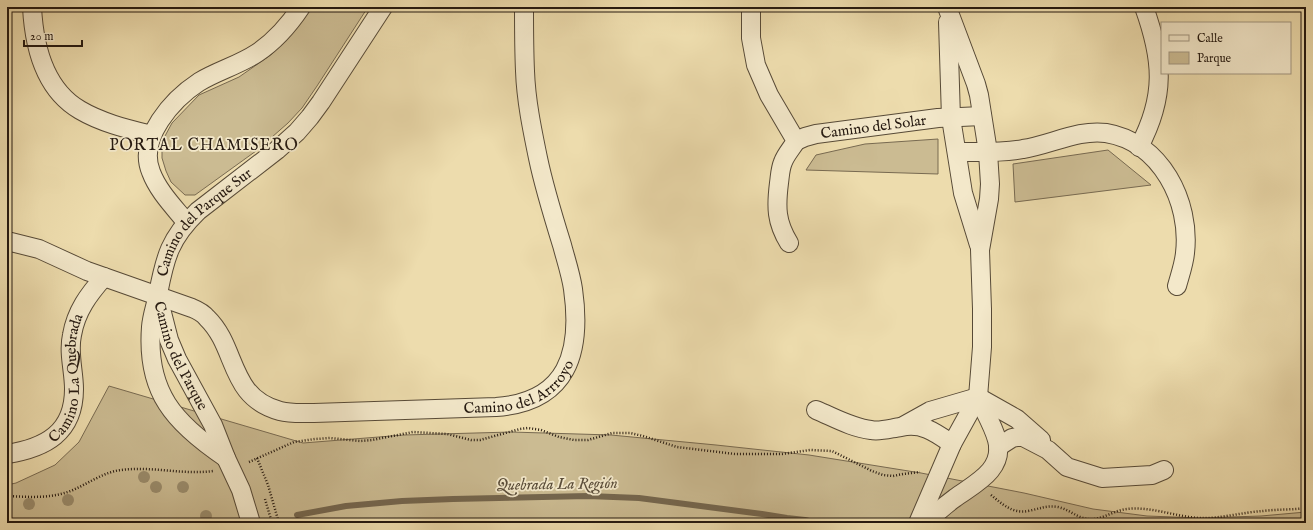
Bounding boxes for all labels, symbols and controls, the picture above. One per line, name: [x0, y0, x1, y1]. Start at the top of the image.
scale bar: [24, 22, 82, 48]
legend: [1161, 22, 1291, 74]
text: 20 m: [30, 29, 53, 44]
text: Calle: [1197, 31, 1223, 46]
text: Parque: [1197, 51, 1232, 67]
street label: Camino del Solar: [819, 110, 928, 143]
district label: PORTAL CHAMISERO: [109, 136, 299, 156]
street label: Camino del Parque Sur: [152, 163, 256, 278]
street label: Camino del Parque: [150, 299, 213, 413]
street label: Camino La Quebrada: [44, 310, 87, 447]
street label: Camino del Arrroyo: [463, 357, 578, 418]
water label: Quebrada La Región: [496, 474, 618, 496]

